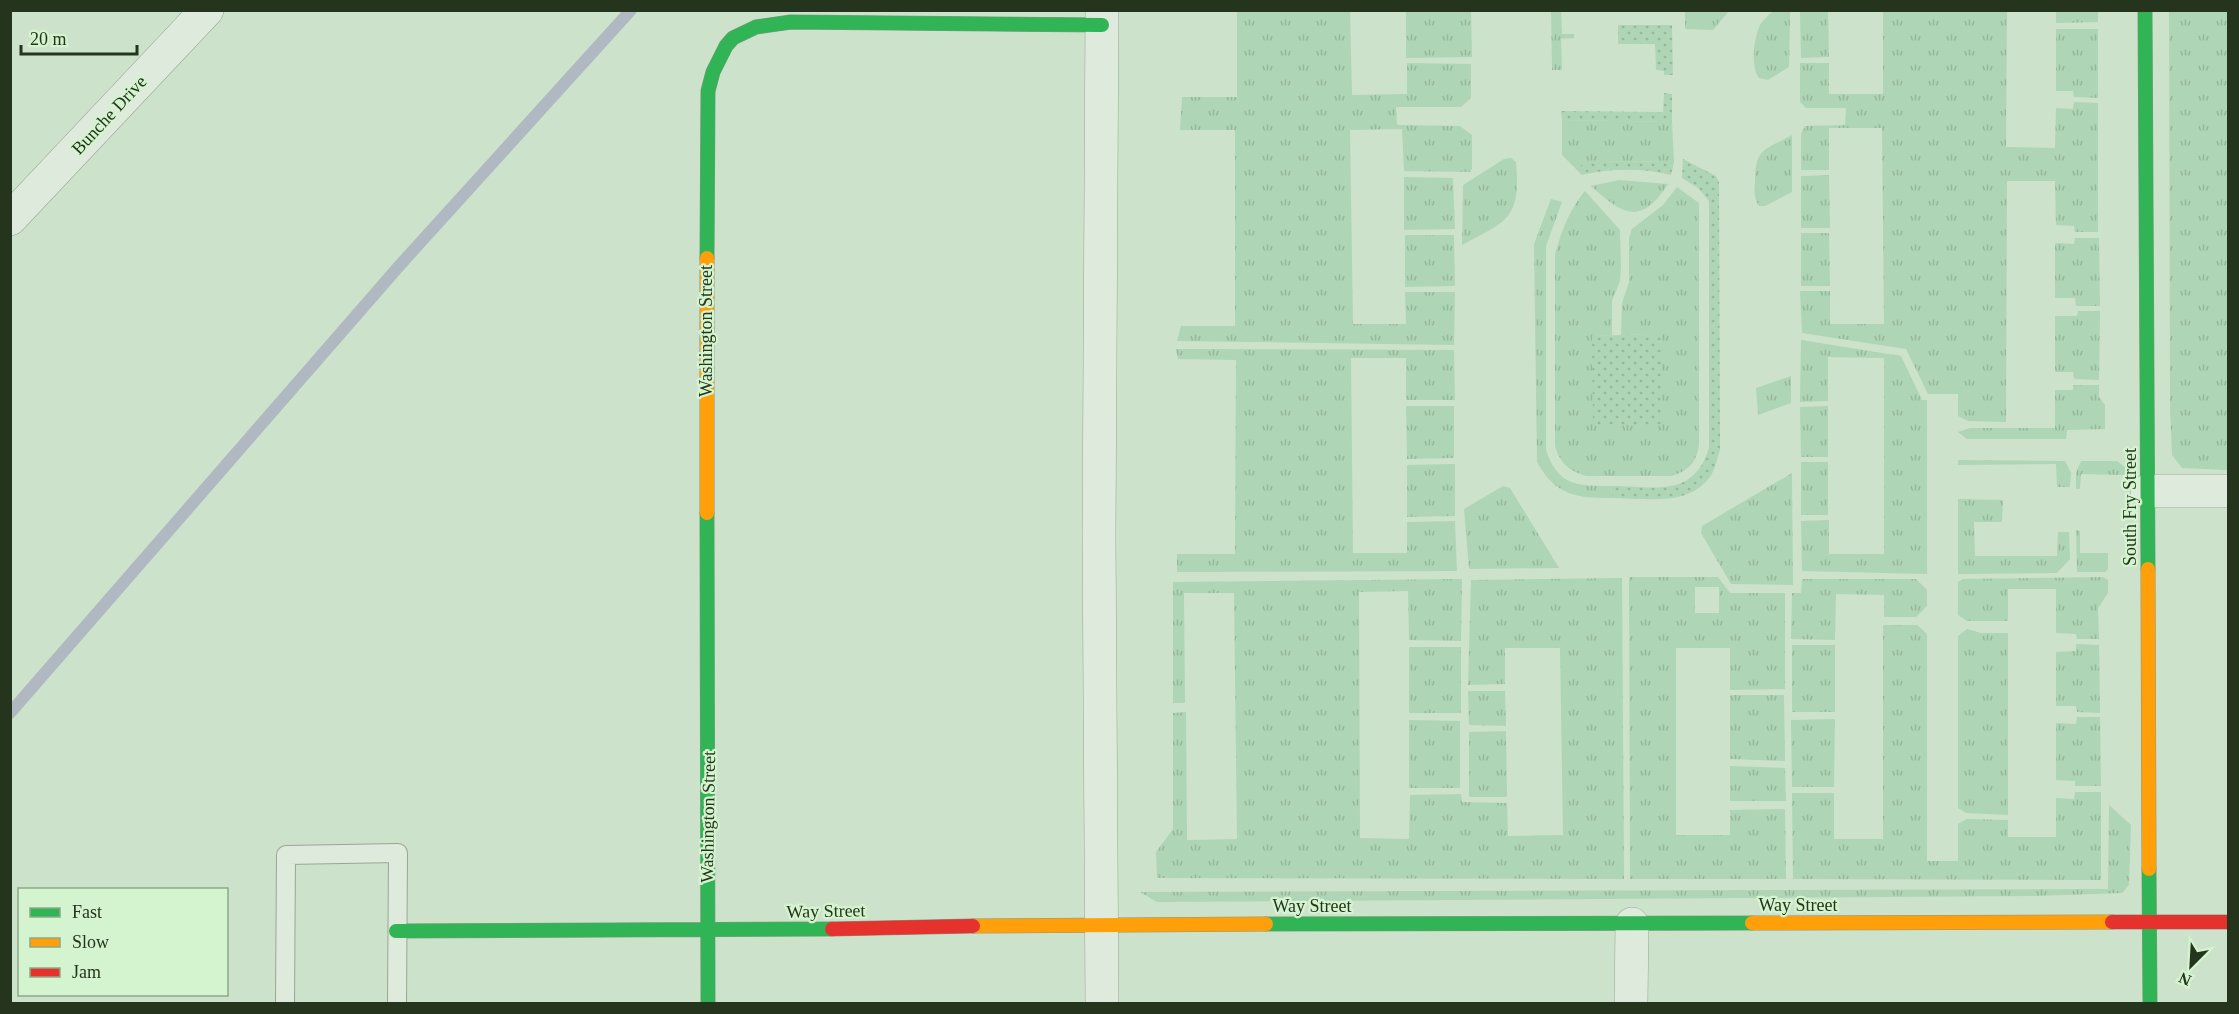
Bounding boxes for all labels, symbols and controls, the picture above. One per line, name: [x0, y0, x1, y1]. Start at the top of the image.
scale bar: [21, 18, 136, 56]
text: 20 m: [30, 29, 67, 49]
street label: Bunche Drive: [67, 71, 151, 159]
street label: Washington Street: [696, 265, 716, 397]
street label: South Fry Street: [2120, 448, 2140, 566]
street label: Washington Street: [697, 751, 719, 883]
legend: [18, 888, 228, 996]
street label: Way Street: [1758, 895, 1838, 915]
street label: Way Street: [1272, 896, 1352, 916]
street label: Way Street: [786, 900, 866, 922]
text: Fast: [72, 902, 102, 922]
text: Slow: [72, 932, 109, 952]
north arrow: [2161, 936, 2221, 996]
text: Jam: [72, 962, 101, 982]
text: N: [2176, 969, 2194, 989]

